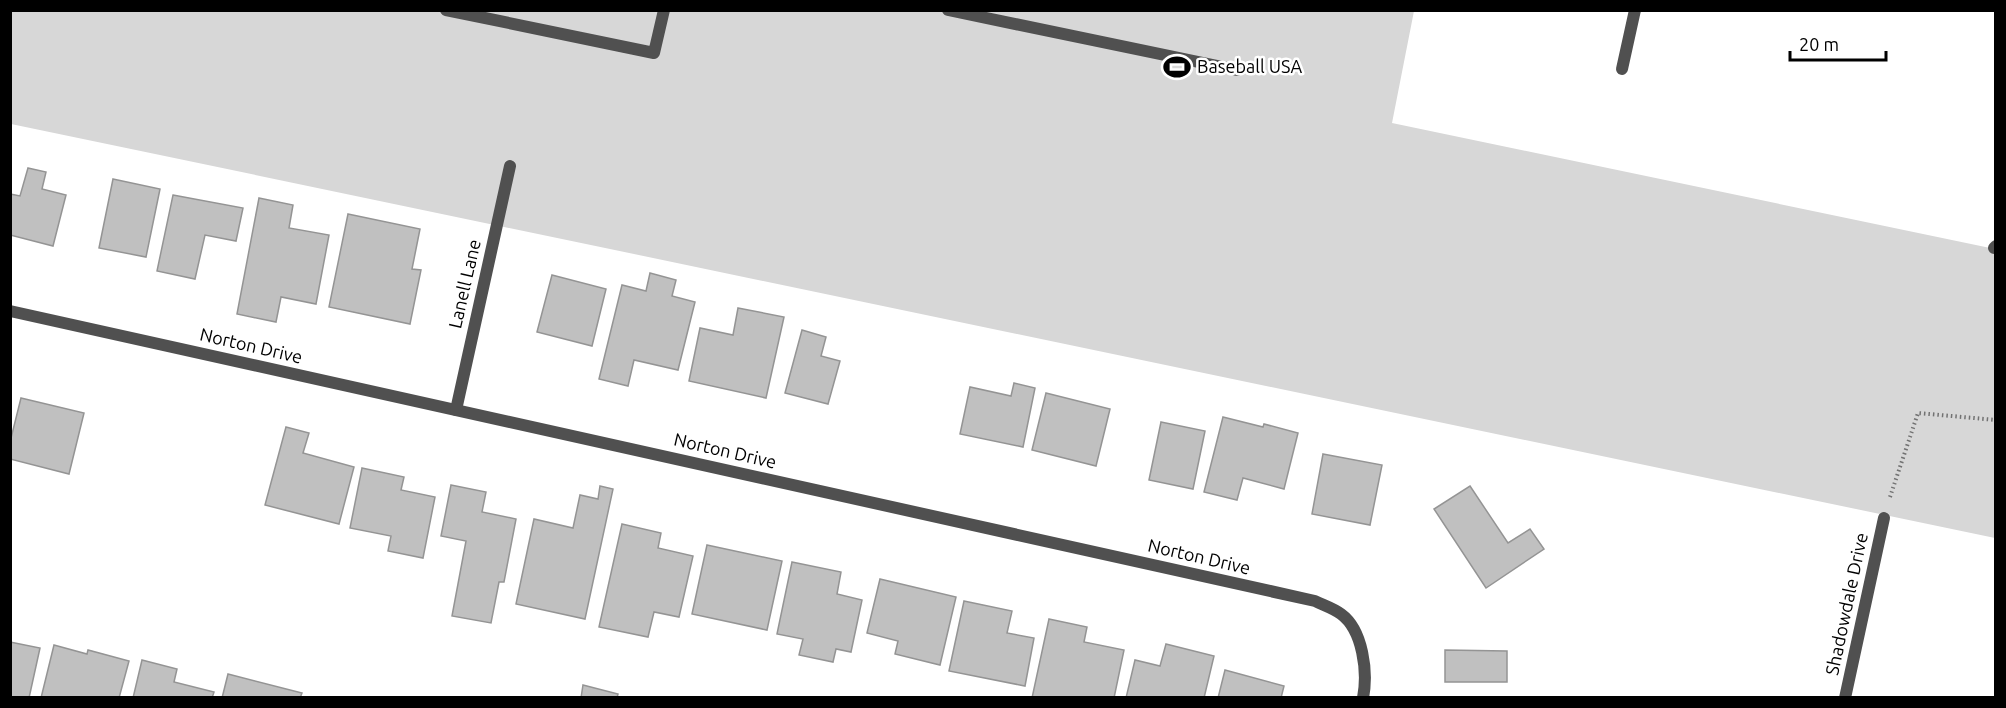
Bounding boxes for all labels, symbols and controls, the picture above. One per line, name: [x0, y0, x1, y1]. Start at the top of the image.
scale bar: [1790, 24, 1886, 62]
text: 20 m: [1799, 34, 1839, 54]
sports icon: Baseball USA: [1162, 52, 1192, 82]
place label: Baseball USA: [1197, 56, 1302, 76]
street label: Lanell Lane: [444, 237, 484, 330]
street label: Norton Drive: [198, 324, 304, 367]
street label: Norton Drive: [672, 429, 778, 472]
street label: Shadowdale Drive: [1821, 531, 1871, 677]
street label: Norton Drive: [1146, 535, 1252, 578]

